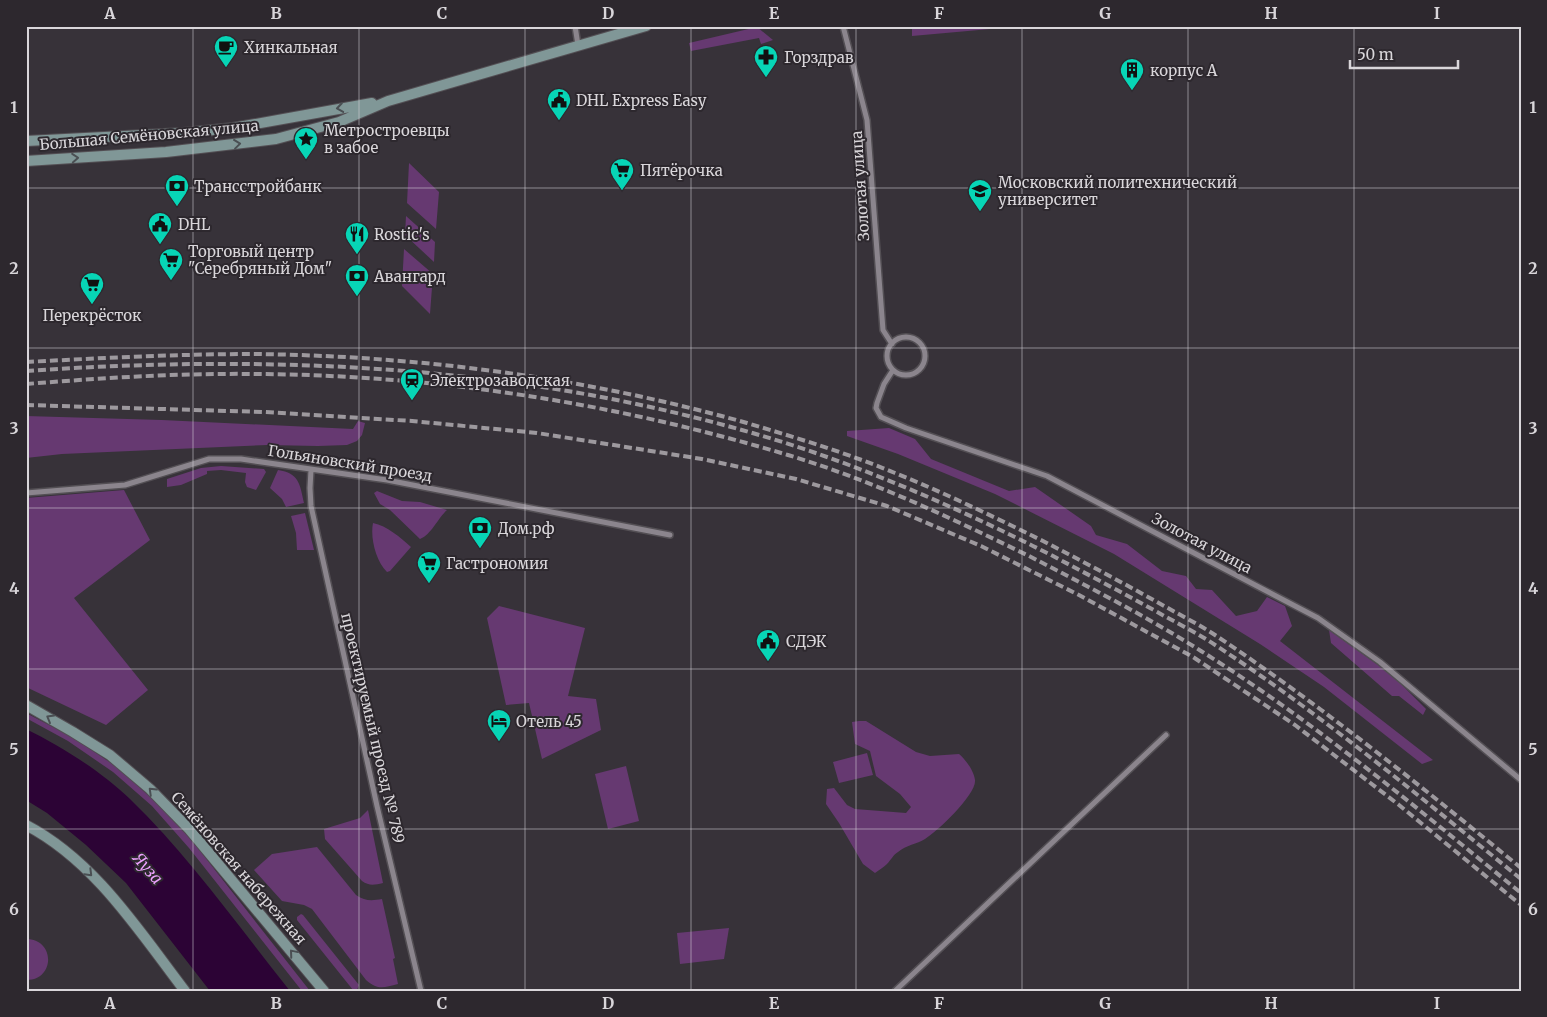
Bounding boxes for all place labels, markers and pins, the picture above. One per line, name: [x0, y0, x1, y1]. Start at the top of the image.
cafe icon: Хинкальная: [213, 34, 239, 68]
place label: Хинкальная: [244, 38, 338, 57]
pharmacy icon: Горздрав: [753, 44, 779, 78]
place label: Горздрав: [784, 48, 854, 67]
building icon: корпус А: [1119, 57, 1145, 91]
place label: корпус А: [1150, 61, 1218, 80]
public building icon: DHL Express Easy: [546, 87, 572, 121]
place label: DHL Express Easy: [576, 91, 707, 110]
place label: Метростроевцы в забое: [324, 121, 450, 157]
place icon: Метростроевцы в забое: [293, 126, 319, 160]
supermarket icon: Пятёрочка: [609, 157, 635, 191]
place label: Пятёрочка: [640, 161, 723, 180]
bank icon: Трансстройбанк: [164, 173, 190, 207]
place label: Московский политехнический университет: [998, 173, 1237, 209]
place label: Трансстройбанк: [194, 177, 322, 196]
school or university icon: Московский политехнический университет: [967, 178, 993, 212]
public building icon: DHL: [147, 211, 173, 245]
place label: DHL: [178, 215, 211, 234]
restaurant icon: Rostic's: [344, 221, 370, 255]
place label: Rostic's: [374, 225, 430, 244]
place label: Торговый центр "Серебряный Дом": [188, 242, 332, 278]
supermarket icon: Торговый центр "Серебряный Дом": [158, 247, 184, 281]
bank icon: Авангард: [344, 263, 370, 297]
place label: Авангард: [373, 267, 446, 286]
supermarket icon: Перекрёсток: [79, 271, 105, 305]
place label: Перекрёсток: [43, 306, 142, 325]
station icon: Электрозаводская: [399, 367, 425, 401]
place label: Электрозаводская: [430, 371, 570, 390]
bank icon: Дом.рф: [467, 515, 493, 549]
place label: Дом.рф: [498, 519, 555, 538]
supermarket icon: Гастрономия: [416, 550, 442, 584]
place label: Гастрономия: [446, 554, 548, 573]
public building icon: СДЭК: [755, 628, 781, 662]
place label: СДЭК: [786, 632, 827, 651]
hotel icon: Отель 45: [486, 708, 512, 742]
place label: Отель 45: [516, 712, 582, 731]

